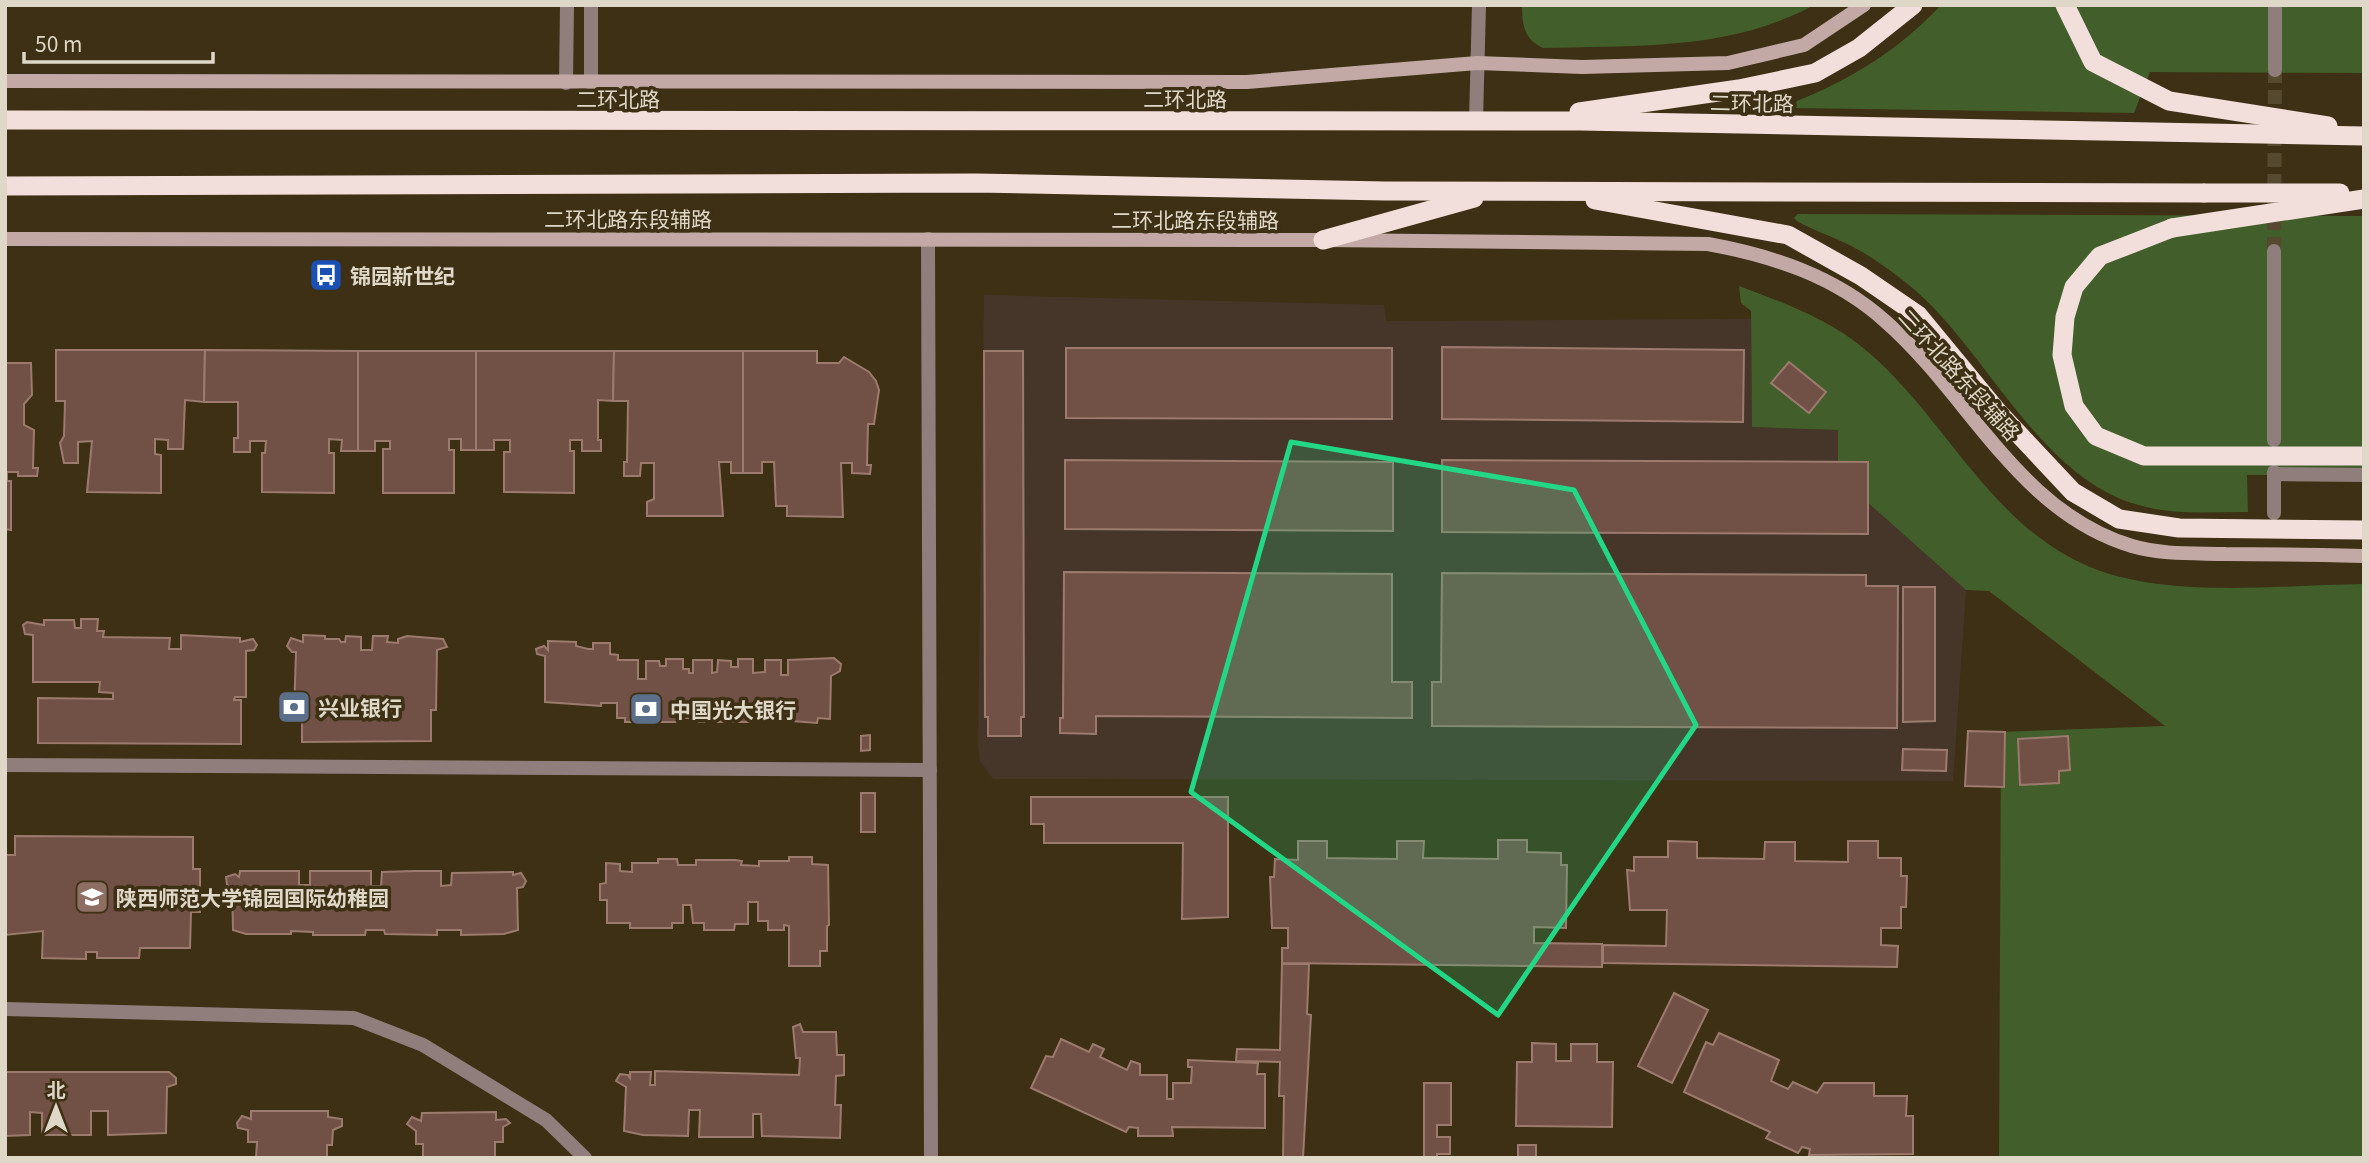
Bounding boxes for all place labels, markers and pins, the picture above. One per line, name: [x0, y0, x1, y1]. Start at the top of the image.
bus stop icon: 锦园新世纪: [307, 256, 345, 294]
place label: 锦园新世纪: [350, 260, 455, 290]
bank icon: 兴业银行: [275, 688, 313, 726]
bank icon: 中国光大银行: [627, 690, 665, 728]
place label: 兴业银行: [318, 692, 402, 722]
place label: 中国光大银行: [670, 694, 796, 724]
school or university icon: 陕西师范大学锦园国际幼稚园: [73, 878, 111, 916]
place label: 陕西师范大学锦园国际幼稚园: [116, 882, 389, 912]

